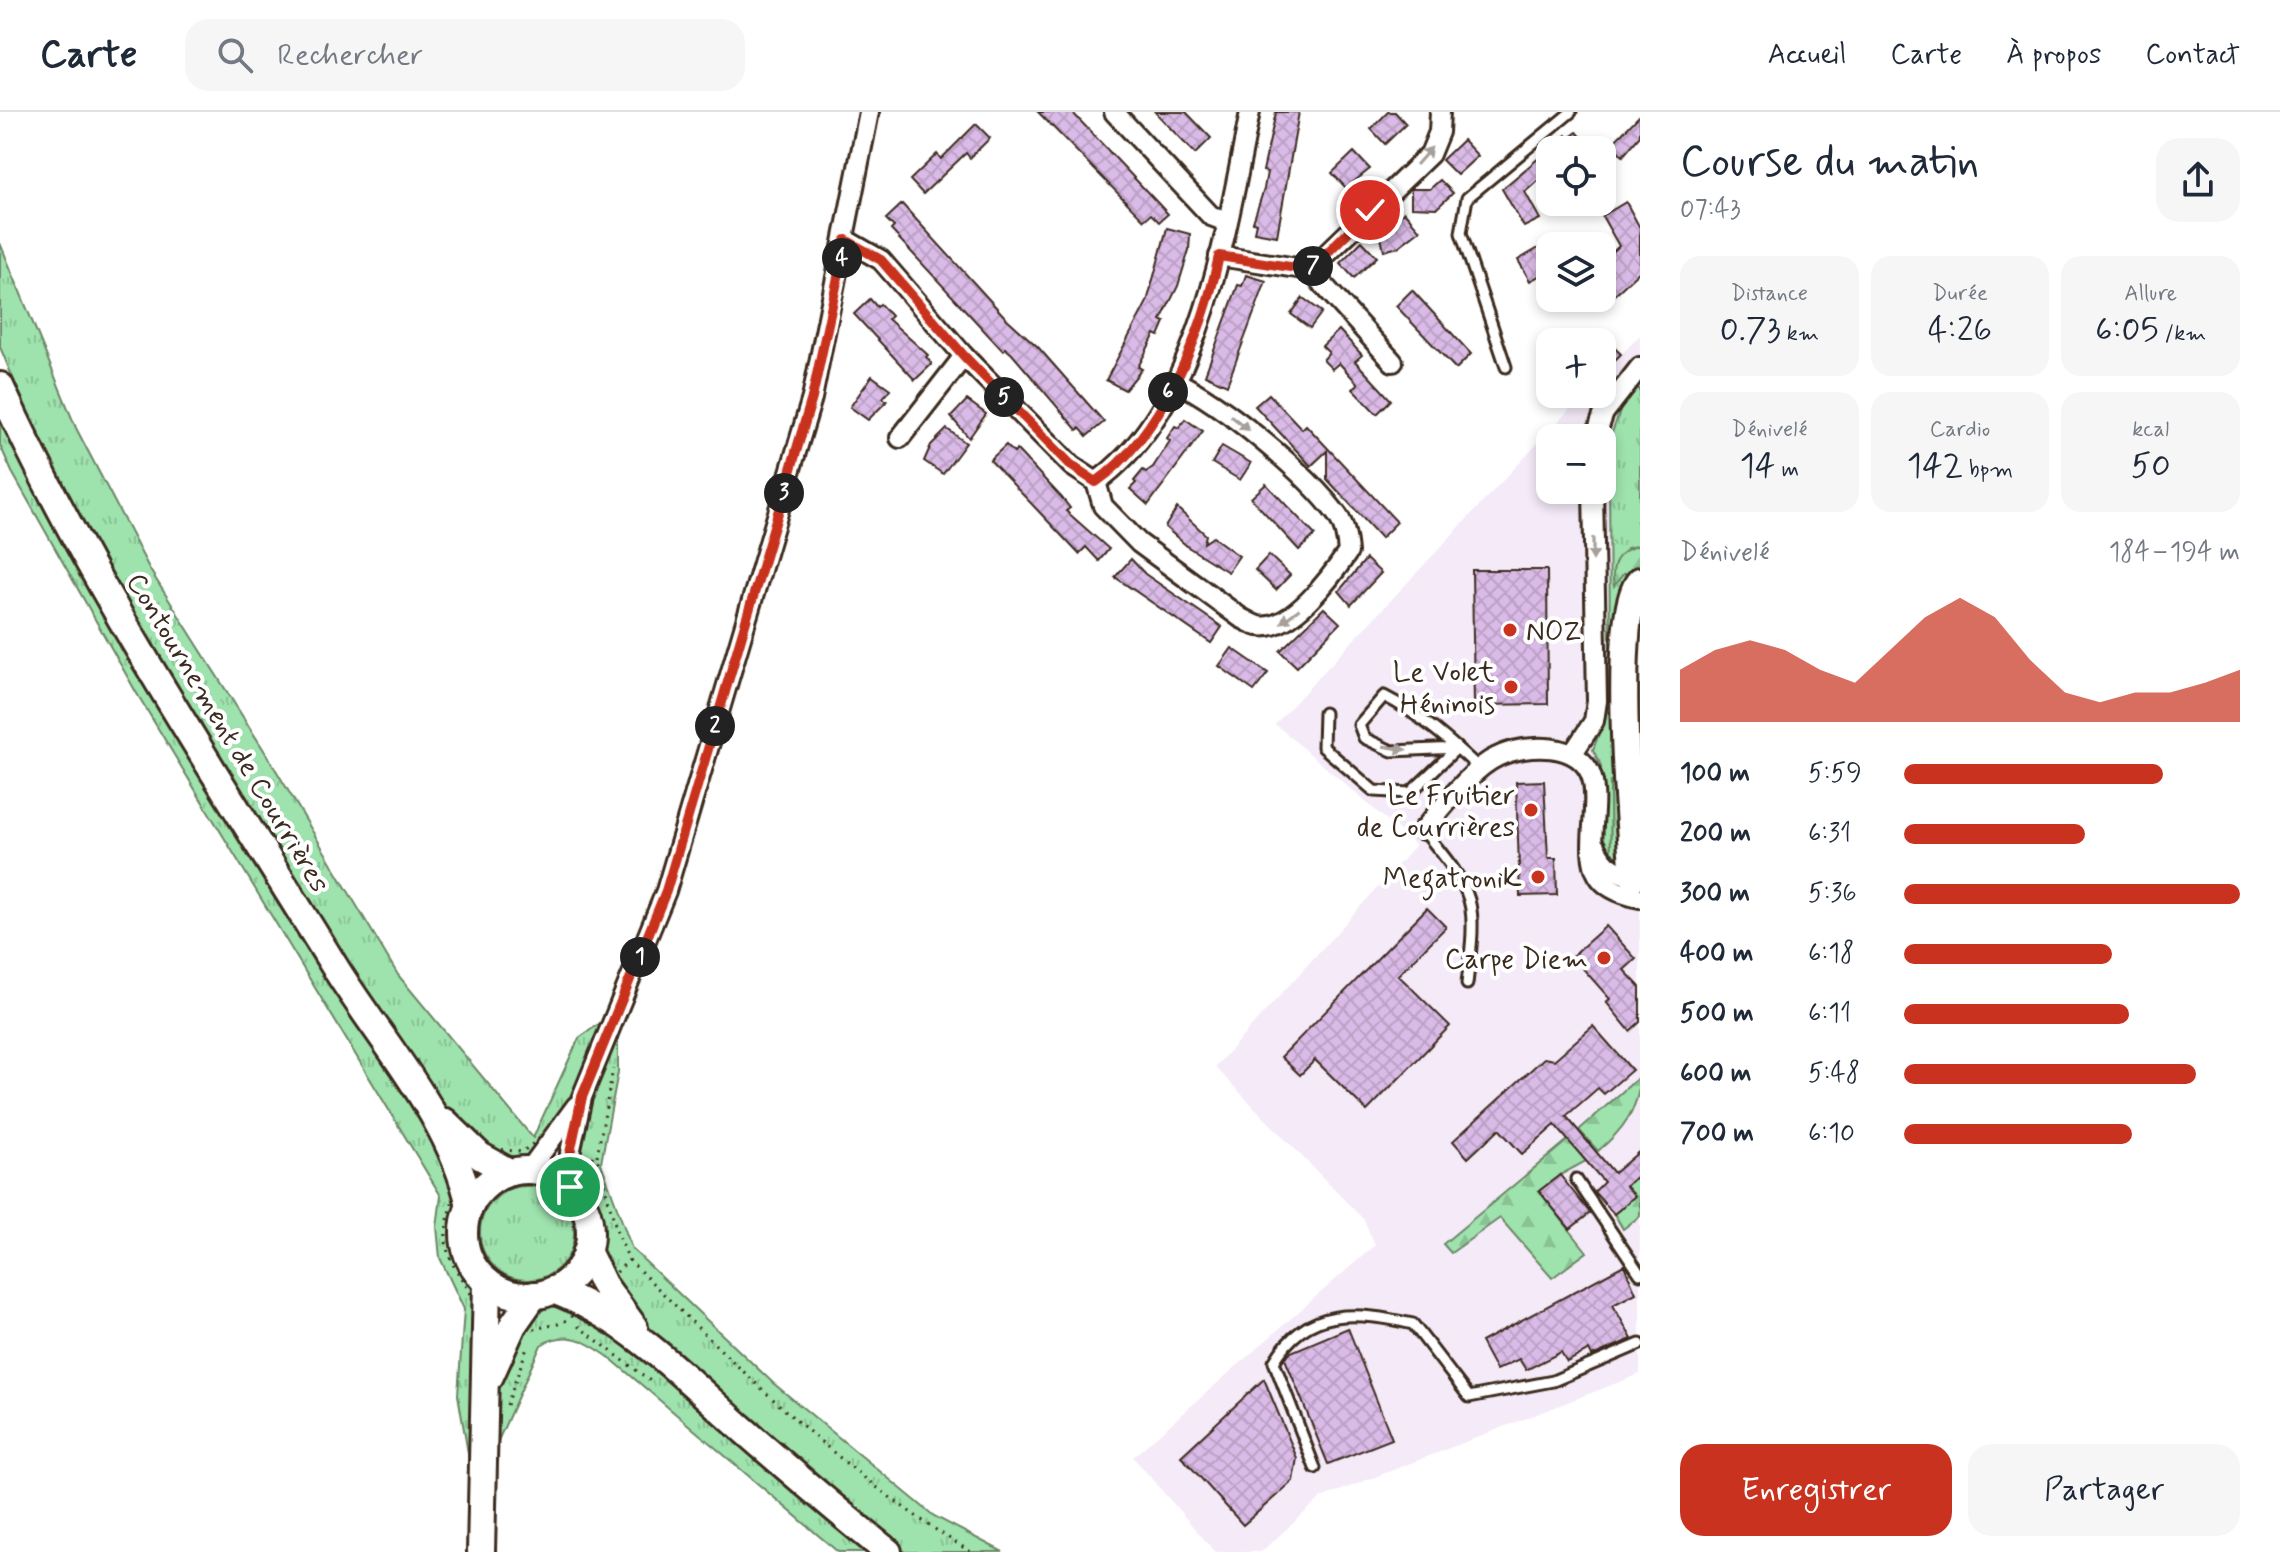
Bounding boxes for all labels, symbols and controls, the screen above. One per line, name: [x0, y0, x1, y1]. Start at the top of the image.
search box: [185, 19, 745, 91]
text: Carte: [40, 31, 137, 80]
icon: search: [213, 33, 257, 77]
text: Rechercher: [277, 36, 423, 75]
text: Accueil: [1768, 37, 1846, 74]
text: Carte: [1890, 37, 1962, 74]
text: À propos: [2006, 37, 2101, 74]
text: Contact: [2145, 37, 2240, 74]
text: Course du matin: [1680, 134, 1979, 192]
map controls: [1536, 136, 1616, 504]
button: locate: [1536, 136, 1616, 216]
button: share: [2156, 138, 2240, 222]
one-way arrow: [1415, 146, 1432, 166]
pin: [1336, 176, 1404, 244]
icon: check: [1348, 188, 1392, 232]
text: 07:43: [1680, 193, 1741, 227]
button: layers: [1536, 232, 1616, 312]
pin: 4: [822, 238, 862, 278]
text: 4: [836, 244, 848, 272]
pin: 7: [1293, 246, 1333, 286]
text: 7: [1306, 252, 1320, 280]
text: Distance: [1731, 280, 1808, 308]
text: Durée: [1932, 280, 1988, 308]
text: Allure: [2124, 280, 2177, 308]
text: 0.73: [1720, 308, 1781, 353]
text: 4:26: [1928, 308, 1992, 353]
text: 6:05: [2095, 308, 2159, 353]
text: km: [1781, 320, 1819, 348]
text: /km: [2159, 320, 2206, 348]
button: +: [1536, 328, 1616, 408]
pin: 6: [1148, 372, 1188, 412]
pin: 5: [984, 377, 1024, 417]
text: 6: [1162, 378, 1174, 406]
text: 5: [997, 383, 1011, 411]
one-way arrow: [1230, 415, 1250, 431]
text: Dénivelé: [1731, 416, 1807, 444]
text: Cardio: [1930, 416, 1990, 444]
text: kcal: [2132, 416, 2169, 444]
button: −: [1536, 424, 1616, 504]
text: 14: [1740, 444, 1776, 489]
text: 142: [1907, 444, 1963, 489]
text: 50: [2131, 444, 2171, 489]
text: m: [1776, 456, 1799, 484]
text: bpm: [1963, 456, 2013, 484]
pin: 3: [764, 473, 804, 513]
text: 3: [779, 479, 789, 507]
text: Dénivelé: [1680, 536, 1770, 570]
text: 184–194 m: [2109, 536, 2240, 570]
one-way arrow: [1587, 537, 1599, 562]
street label: Contournement de Courrières: [117, 567, 337, 900]
one-way arrow: [1279, 608, 1300, 623]
place label: NOZ: [1526, 614, 1581, 651]
marker: NOZ: [1501, 621, 1519, 639]
place label: Le Volet Héninois: [1393, 655, 1496, 724]
marker: Le Volet Héninois: [1502, 678, 1520, 696]
pin: 2: [695, 706, 735, 746]
text: 2: [710, 712, 720, 740]
one-way arrow: [1382, 742, 1407, 754]
text: 100 m: [1680, 757, 1750, 791]
text: 5:59: [1808, 757, 1862, 791]
place label: Le Fruitier de Courrières: [1357, 778, 1515, 847]
marker: Le Fruitier de Courrières: [1522, 801, 1540, 819]
text: 200 m: [1680, 817, 1751, 851]
text: 6:31: [1808, 817, 1851, 851]
place label: MegatroniK: [1383, 861, 1522, 901]
marker: MegatroniK: [1529, 868, 1547, 886]
text: 300 m: [1680, 877, 1750, 911]
text: 5:36: [1808, 877, 1857, 911]
pin: 1: [620, 937, 660, 977]
text: 400 m: [1680, 937, 1753, 971]
text: 6:18: [1808, 937, 1854, 971]
place label: Carpe Diem: [1445, 942, 1588, 979]
text: 1: [635, 943, 645, 971]
marker: Carpe Diem: [1595, 949, 1613, 967]
text: 500 m: [1680, 997, 1754, 1031]
text: 6:11: [1808, 997, 1851, 1031]
text: 600 m: [1680, 1057, 1752, 1091]
text: 5:48: [1808, 1057, 1860, 1091]
text: 700 m: [1680, 1117, 1754, 1151]
text: 6:10: [1808, 1117, 1855, 1151]
pin: [536, 1153, 604, 1221]
icon: arrive: [548, 1165, 592, 1209]
button: Enregistrer: [1680, 1444, 1952, 1536]
button: Partager: [1968, 1444, 2240, 1536]

